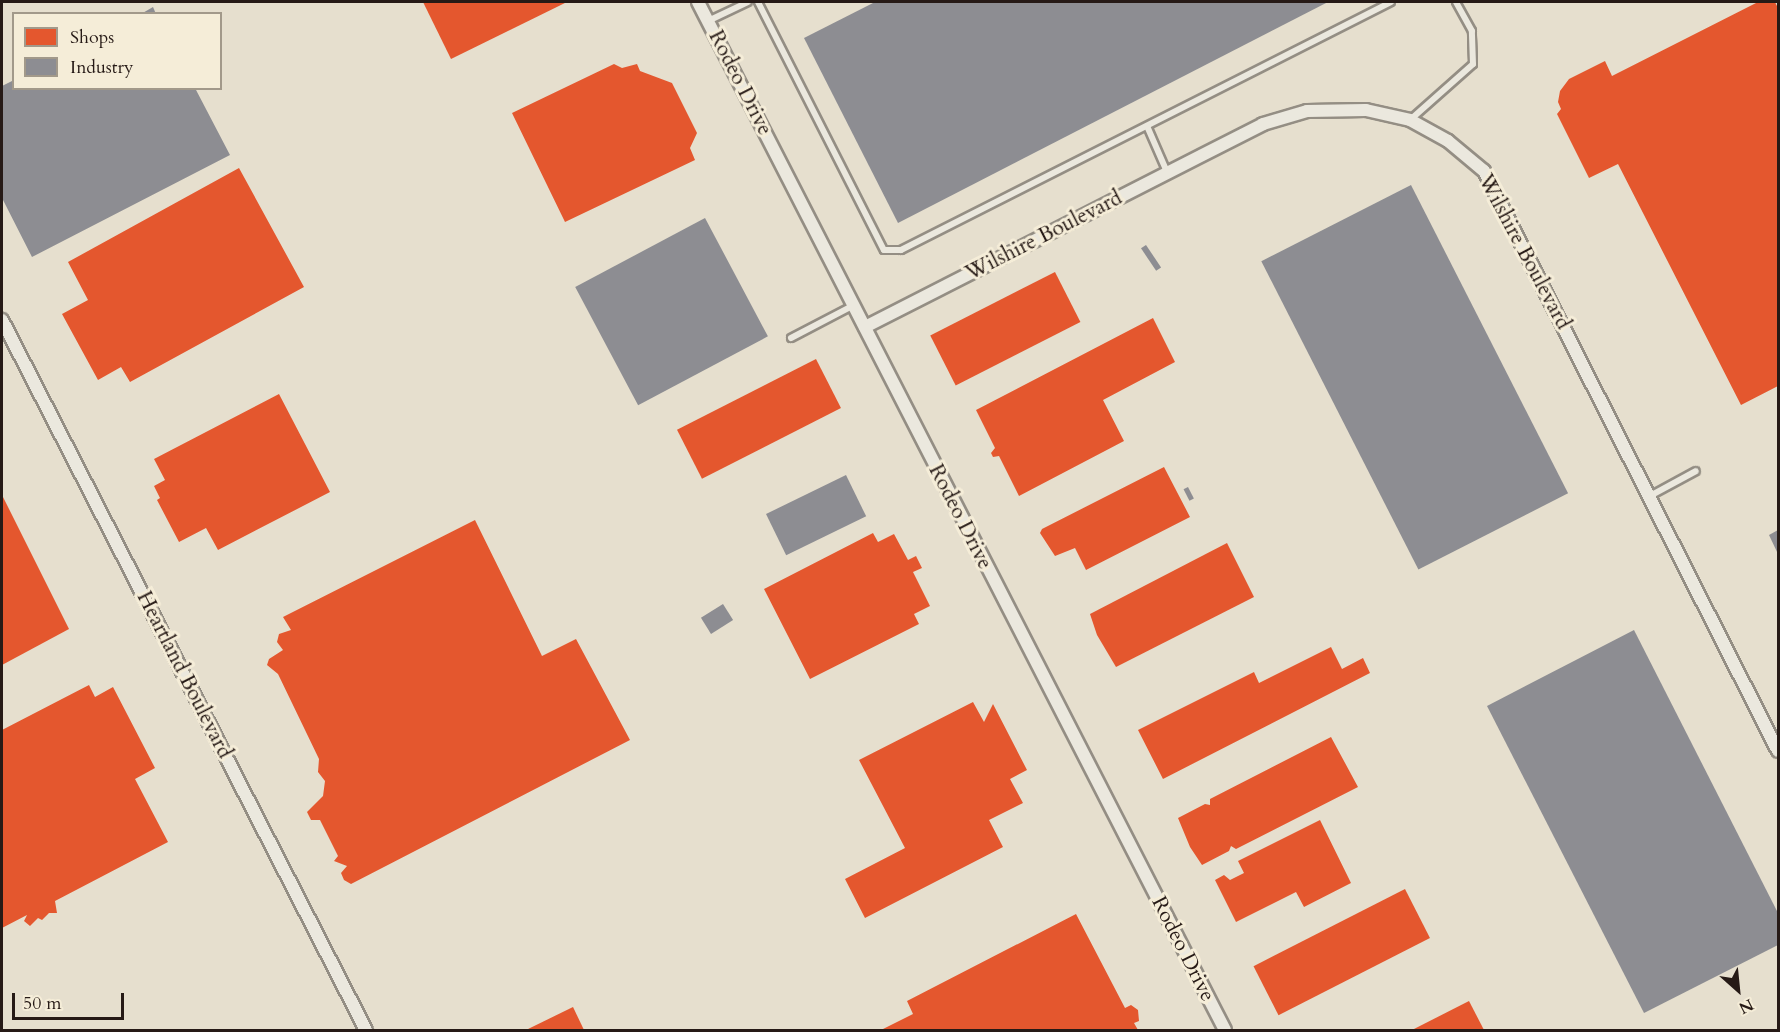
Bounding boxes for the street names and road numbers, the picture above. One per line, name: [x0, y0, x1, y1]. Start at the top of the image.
street label: Rodeo Drive: [703, 26, 777, 140]
street label: Wilshire Boulevard: [1472, 170, 1576, 334]
street label: Wilshire Boulevard: [962, 186, 1126, 286]
street label: Rodeo Drive: [923, 460, 997, 574]
street label: Heartland Boulevard: [131, 587, 237, 763]
street label: Rodeo Drive: [1146, 892, 1220, 1006]

